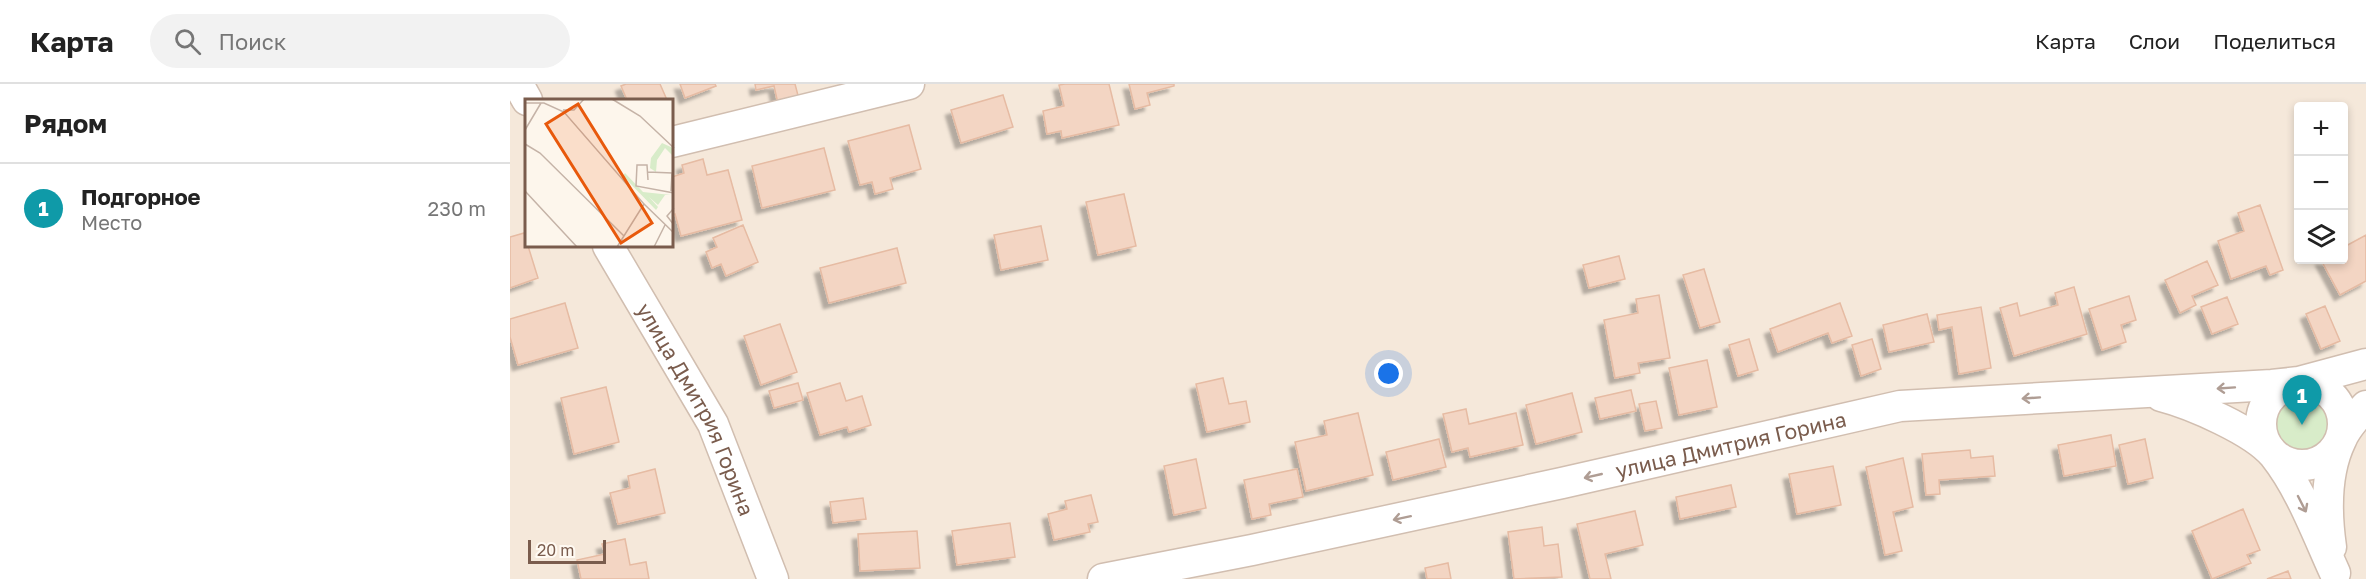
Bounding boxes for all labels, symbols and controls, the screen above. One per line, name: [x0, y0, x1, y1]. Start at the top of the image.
search box: [150, 14, 570, 68]
text: Карта: [30, 25, 114, 58]
icon: search: [171, 25, 204, 58]
text: Поиск: [219, 28, 286, 55]
text: Карта: [2035, 28, 2096, 54]
text: Слои: [2129, 28, 2180, 54]
text: Поделиться: [2213, 28, 2336, 54]
inset map: [525, 99, 674, 248]
map controls: [2294, 102, 2348, 264]
button: +: [2294, 102, 2348, 156]
text: Рядом: [24, 108, 107, 139]
button: −: [2294, 156, 2348, 210]
text: Подгорное: [81, 183, 201, 210]
text: 1: [38, 196, 49, 220]
text: 230 m: [428, 196, 486, 220]
text: Место: [81, 210, 142, 234]
button: layers: [2294, 210, 2348, 264]
street label: улица Дмитрия Горина: [631, 298, 760, 519]
your location: [1374, 359, 1403, 388]
pin: 1: [2282, 376, 2322, 425]
one-way arrow: [2217, 382, 2237, 393]
one-way arrow: [2022, 393, 2042, 404]
street label: улица Дмитрия Горина: [1613, 406, 1849, 483]
one-way arrow: [1583, 471, 1602, 483]
one-way arrow: [2297, 494, 2309, 512]
one-way arrow: [1393, 512, 1412, 524]
scale bar: [528, 537, 606, 564]
text: 20 m: [537, 540, 574, 560]

